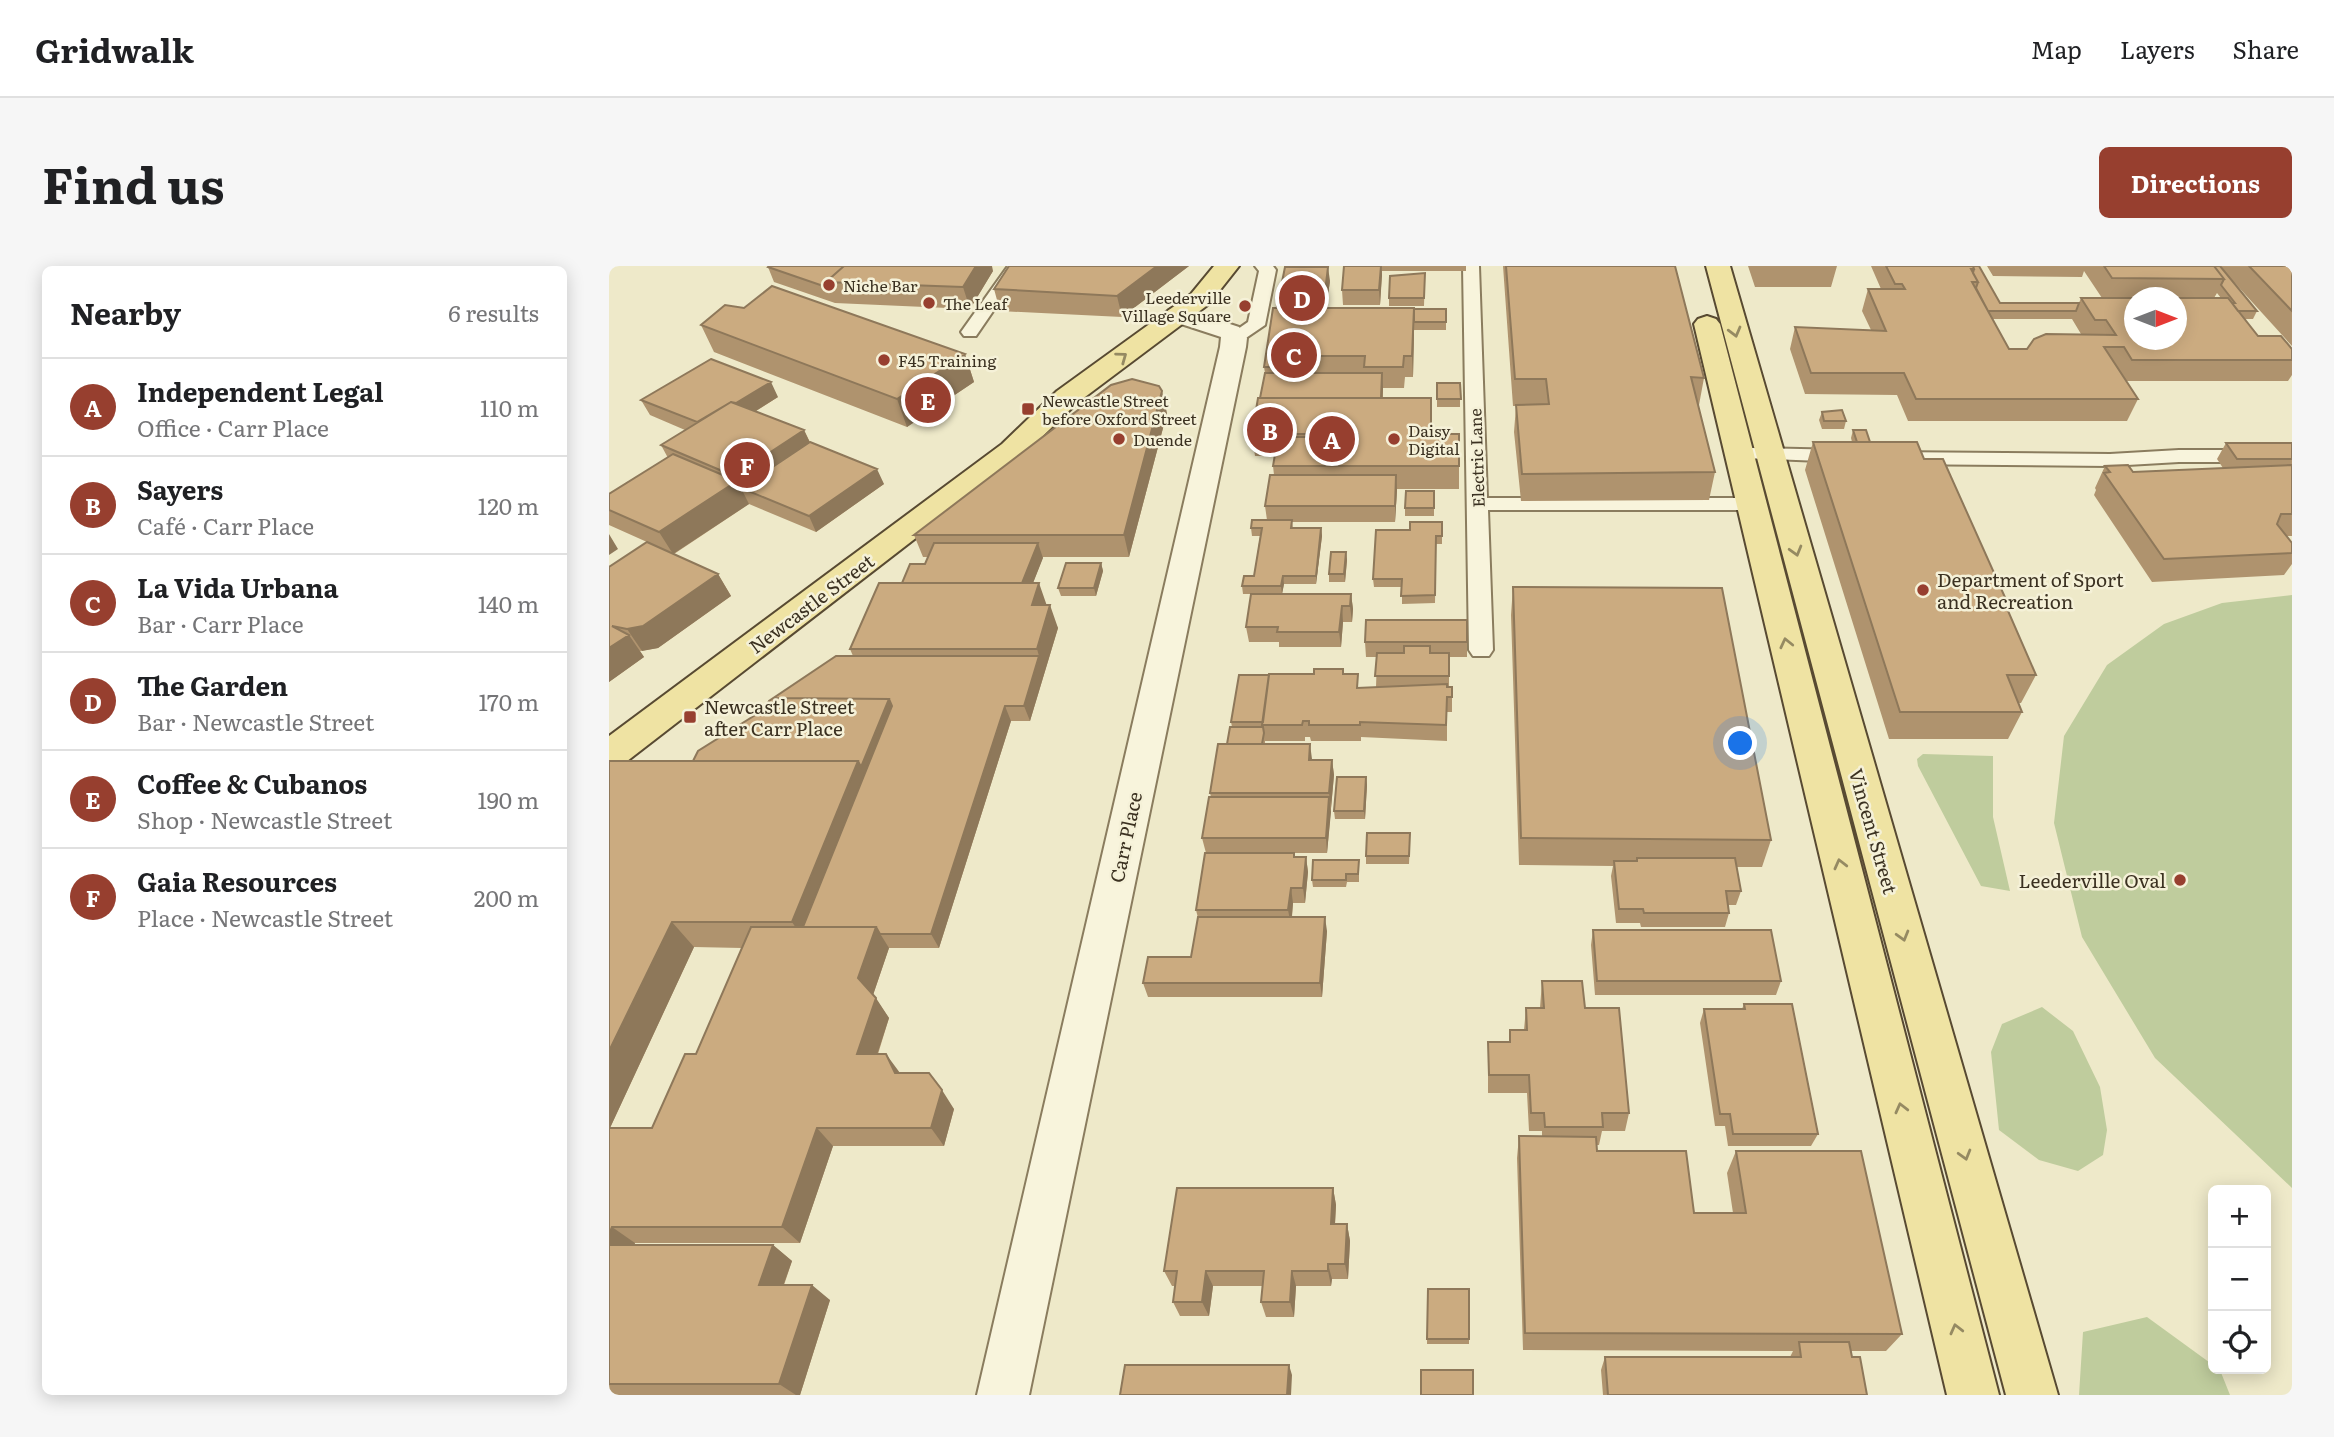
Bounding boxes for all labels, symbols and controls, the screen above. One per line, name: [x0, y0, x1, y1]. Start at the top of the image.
text: Gridwalk: [35, 24, 194, 73]
text: Map: [2031, 31, 2082, 66]
text: Layers: [2120, 31, 2194, 66]
text: Share: [2232, 31, 2299, 66]
text: Find us: [42, 146, 225, 219]
button: Directions: [2099, 147, 2292, 218]
pin: D: [1279, 272, 1325, 324]
place label: Niche Bar: [843, 273, 918, 297]
marker: Niche Bar: [821, 277, 837, 293]
place label: Leederville Village Square: [1121, 285, 1231, 327]
north arrow: [2124, 287, 2187, 350]
text: Nearby: [70, 290, 181, 334]
place label: The Leaf: [943, 291, 1009, 315]
text: 6 results: [448, 295, 539, 329]
marker: The Leaf: [921, 295, 937, 311]
marker: Leederville Village Square: [1237, 298, 1253, 314]
one-way arrow: [1727, 326, 1741, 338]
pin: C: [1271, 329, 1317, 381]
place label: F45 Training: [898, 348, 996, 372]
marker: F45 Training: [876, 352, 892, 368]
one-way arrow: [1114, 353, 1127, 365]
text: Independent Legal: [137, 371, 384, 410]
pin: E: [905, 374, 951, 426]
place label: Newcastle Street before Oxford Street: [1042, 388, 1197, 430]
text: A: [84, 390, 102, 424]
text: 110 m: [480, 390, 539, 424]
marker: Newcastle Street before Oxford Street: [1020, 401, 1036, 417]
pin: B: [1247, 404, 1293, 456]
street label: Electric Lane: [1462, 408, 1490, 508]
text: Office · Carr Place: [137, 410, 329, 444]
pin: A: [1309, 413, 1355, 465]
place label: Daisy Digital: [1408, 418, 1460, 460]
place label: Duende: [1133, 427, 1192, 451]
marker: Duende: [1111, 431, 1127, 447]
marker: Daisy Digital: [1386, 431, 1402, 447]
pin: F: [724, 439, 770, 491]
text: Sayers: [137, 469, 223, 508]
text: B: [85, 488, 101, 522]
text: 120 m: [478, 488, 539, 522]
text: Café · Carr Place: [137, 508, 314, 542]
one-way arrow: [1788, 545, 1802, 557]
street label: Newcastle Street: [742, 546, 880, 659]
place label: Department of Sport and Recreation: [1937, 565, 2124, 615]
text: La Vida Urbana: [137, 567, 338, 606]
marker: Department of Sport and Recreation: [1915, 582, 1931, 598]
text: C: [85, 586, 101, 620]
text: 140 m: [478, 586, 539, 620]
text: Bar · Carr Place: [137, 606, 304, 640]
one-way arrow: [1779, 637, 1794, 649]
text: The Garden: [137, 665, 288, 704]
text: D: [84, 684, 102, 718]
text: 170 m: [478, 684, 539, 718]
place label: Newcastle Street after Carr Place: [704, 692, 855, 742]
text: Bar · Newcastle Street: [137, 704, 374, 738]
marker: Newcastle Street after Carr Place: [682, 709, 698, 725]
your location: [1723, 726, 1757, 760]
text: Coffee & Cubanos: [137, 763, 367, 802]
street label: Vincent Street: [1843, 765, 1905, 897]
text: E: [85, 782, 101, 816]
text: 190 m: [477, 782, 539, 816]
street label: Carr Place: [1102, 789, 1148, 885]
text: Shop · Newcastle Street: [137, 802, 392, 836]
one-way arrow: [1834, 858, 1848, 870]
text: Gaia Resources: [137, 861, 337, 900]
place label: Leederville Oval: [2018, 866, 2166, 894]
marker: Leederville Oval: [2172, 872, 2188, 888]
text: F: [86, 880, 100, 914]
text: 200 m: [474, 880, 539, 914]
text: Place · Newcastle Street: [137, 900, 393, 934]
one-way arrow: [1895, 929, 1910, 941]
one-way arrow: [1895, 1102, 1909, 1114]
one-way arrow: [1956, 1149, 1971, 1161]
map controls: [2208, 1185, 2271, 1374]
button: +: [2208, 1185, 2271, 1248]
button: −: [2208, 1248, 2271, 1311]
button: locate: [2208, 1311, 2271, 1374]
one-way arrow: [1950, 1323, 1964, 1335]

